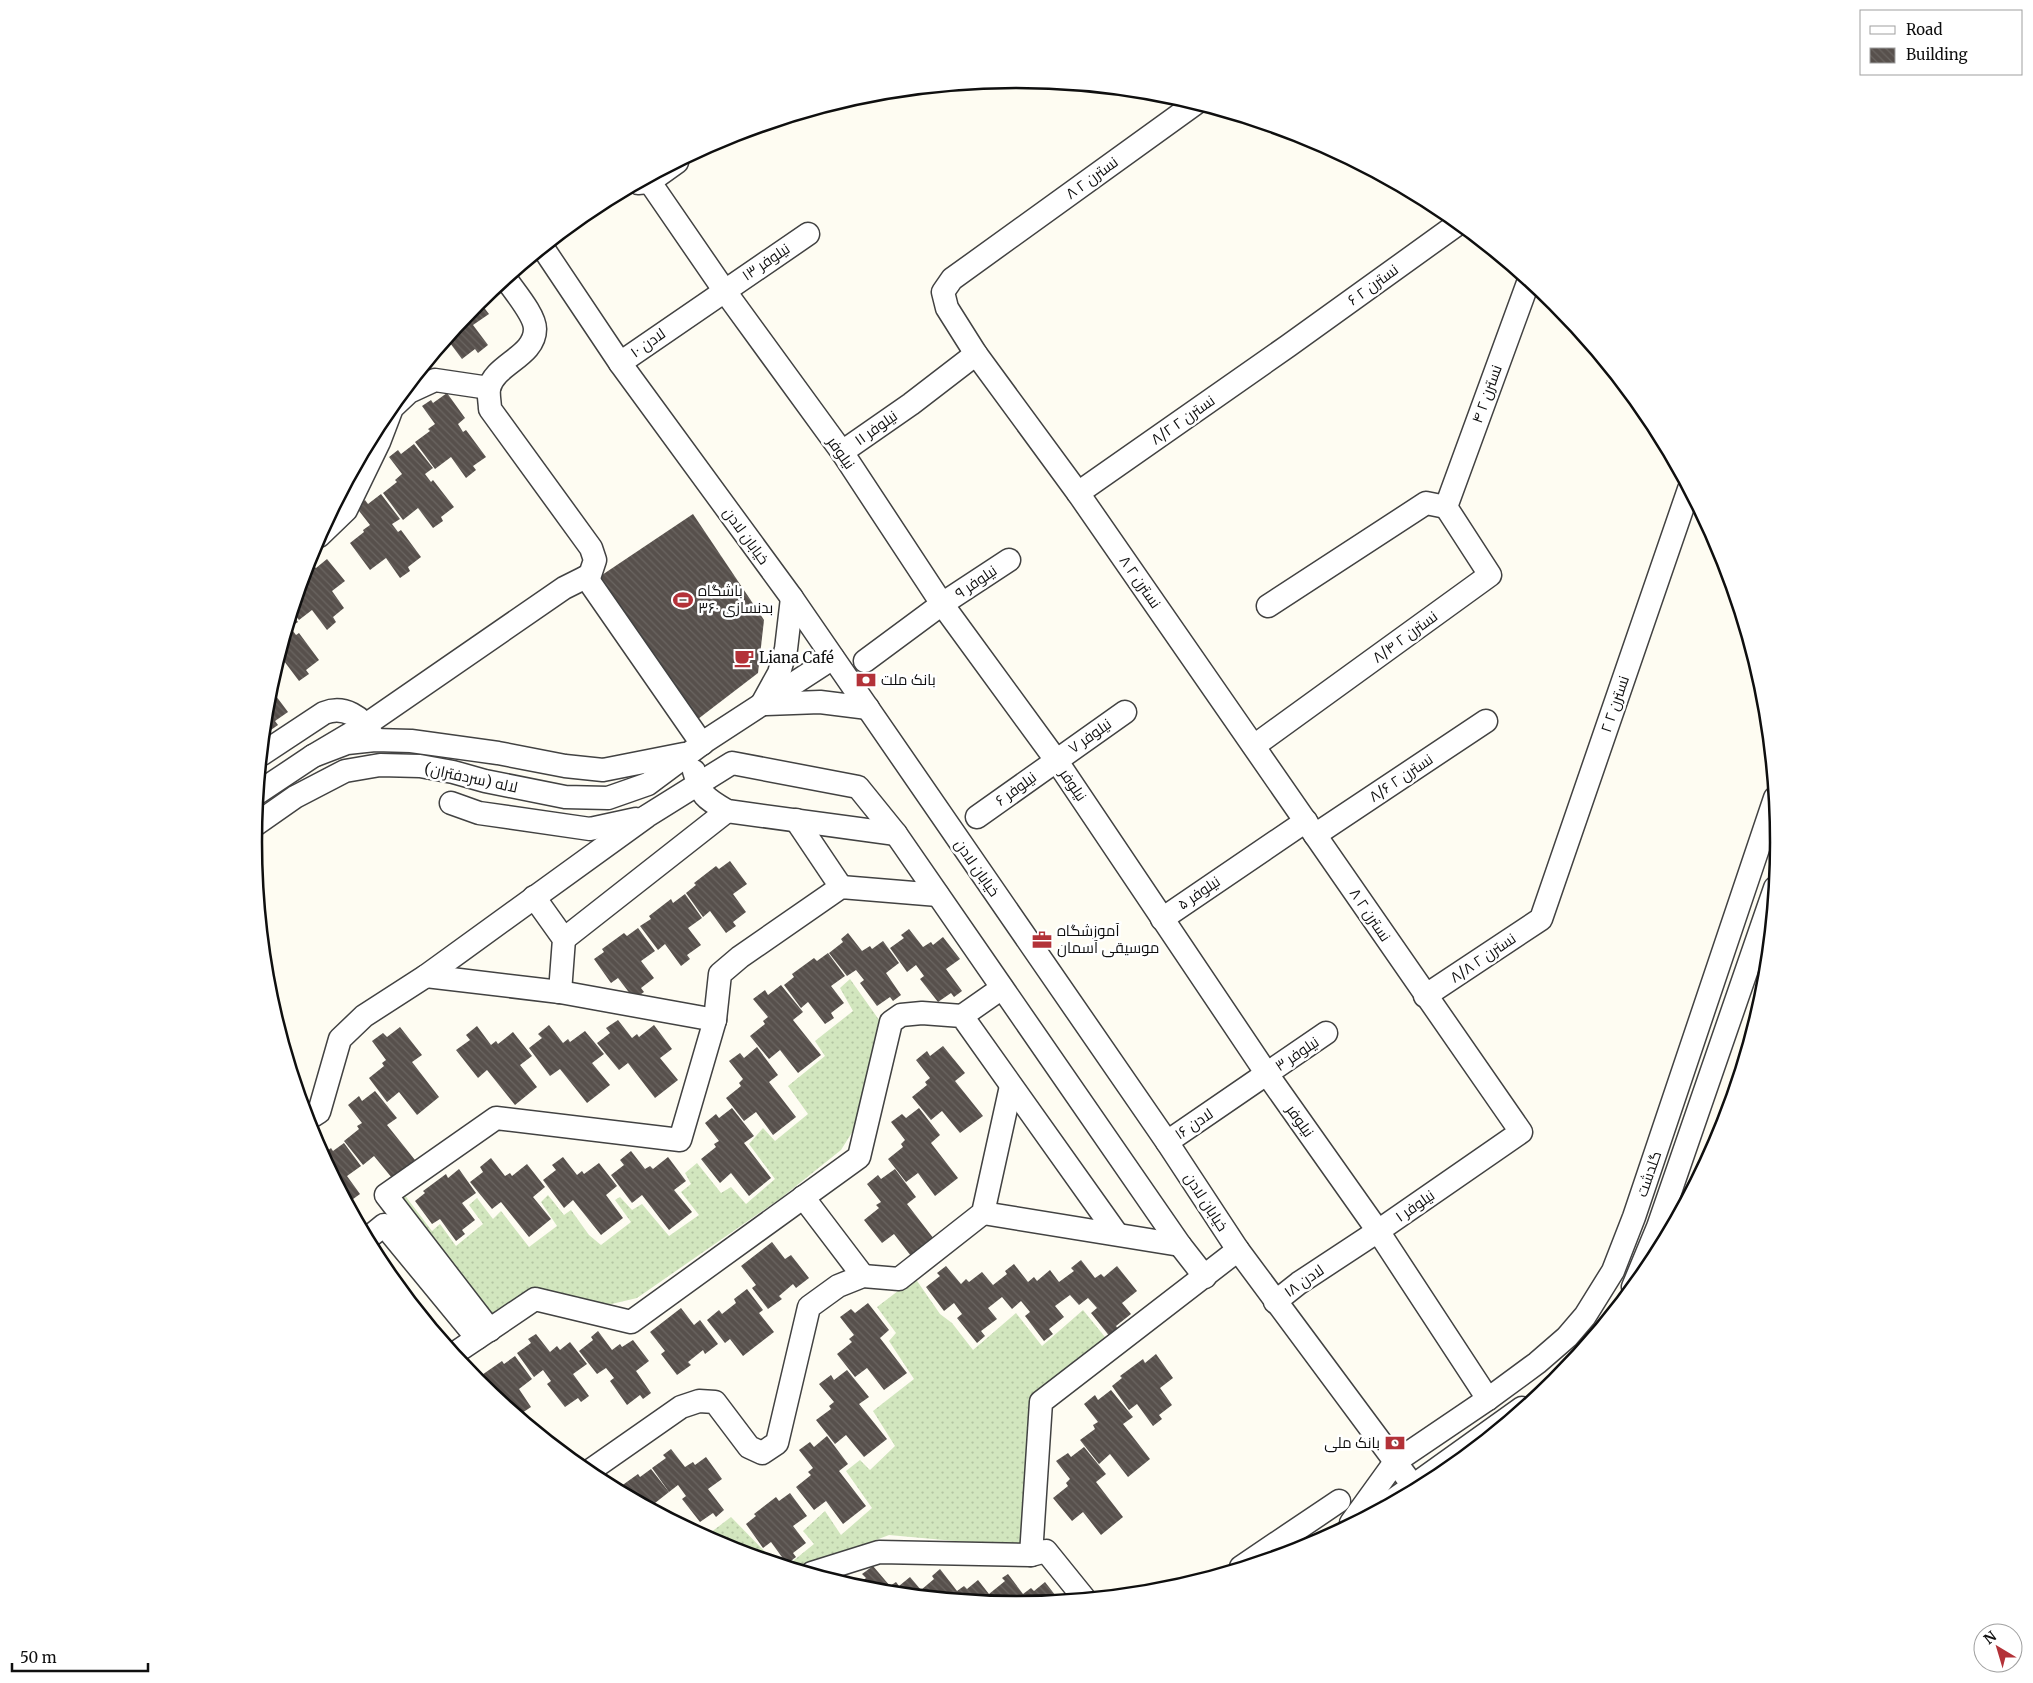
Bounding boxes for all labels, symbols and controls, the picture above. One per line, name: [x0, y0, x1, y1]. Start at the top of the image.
legend: [1860, 10, 2023, 75]
text: Road: [1906, 20, 1942, 39]
text: Building: [1906, 45, 1968, 64]
street label: ۸ نسترن ۲: [1062, 152, 1122, 204]
street label: ۱۳ نیلوفر: [738, 239, 793, 284]
street label: ۶ نسترن ۲: [1344, 260, 1402, 310]
street label: ۱۰ لادن: [626, 324, 670, 362]
street label: ۴ نسترن ۲: [1467, 362, 1507, 426]
street label: ۸/۲ نسترن ۲: [1147, 391, 1219, 449]
street label: ۱۱ نیلوفر: [851, 406, 901, 449]
street label: نیلوفر: [823, 432, 859, 473]
street label: خیابان لادن: [719, 503, 773, 569]
street label: ۸ نسترن ۲: [1115, 552, 1165, 612]
street label: ۹ نیلوفر: [951, 561, 1000, 603]
place label: باشگاه بدنسازی ۳۶۰: [698, 581, 773, 618]
sports icon: باشگاه بدنسازی ۳۶۰: [672, 589, 694, 611]
street label: ۸/۴ نسترن ۲: [1368, 607, 1442, 667]
cafe icon: Liana Café: [733, 647, 755, 669]
place label: Liana Café: [759, 648, 834, 667]
bank icon: بانک ملت: [855, 669, 877, 691]
place label: بانک ملت: [881, 670, 936, 689]
street label: ۲ نسترن ۲: [1596, 673, 1634, 735]
street label: ۷ نیلوفر: [1065, 714, 1115, 757]
street label: ۸/۶ نسترن ۲: [1365, 749, 1437, 807]
street label: لاله (سردفتران): [423, 758, 519, 798]
street label: نیلوفر: [1055, 764, 1091, 805]
street label: ۶ نیلوفر: [992, 767, 1040, 810]
street label: خیابان لادن: [950, 835, 1004, 901]
street label: ۵ نیلوفر: [1174, 872, 1224, 914]
street label: ۸ نسترن ۲: [1345, 884, 1395, 946]
place label: آموزشگاه موسیقی آسمان: [1057, 921, 1160, 958]
office icon: آموزشگاه موسیقی آسمان: [1031, 929, 1053, 951]
street label: ۸/۸ نسترن ۲: [1446, 929, 1520, 987]
street label: ۳ نیلوفر: [1271, 1032, 1322, 1075]
street label: نیلوفر: [1282, 1100, 1318, 1141]
street label: ۱۶ لادن: [1171, 1104, 1217, 1144]
street label: گلدشت: [1632, 1148, 1665, 1199]
street label: خیابان لادن: [1180, 1169, 1232, 1235]
street label: ۱ نیلوفر: [1391, 1185, 1438, 1226]
street label: ۱۸ لادن: [1280, 1260, 1328, 1302]
bank icon: بانک ملی: [1384, 1432, 1406, 1454]
place label: بانک ملی: [1324, 1433, 1380, 1453]
north arrow: [1973, 1623, 2023, 1673]
text: N: [1980, 1627, 2000, 1648]
scale bar: [12, 1640, 149, 1672]
text: 50 m: [20, 1648, 57, 1667]

